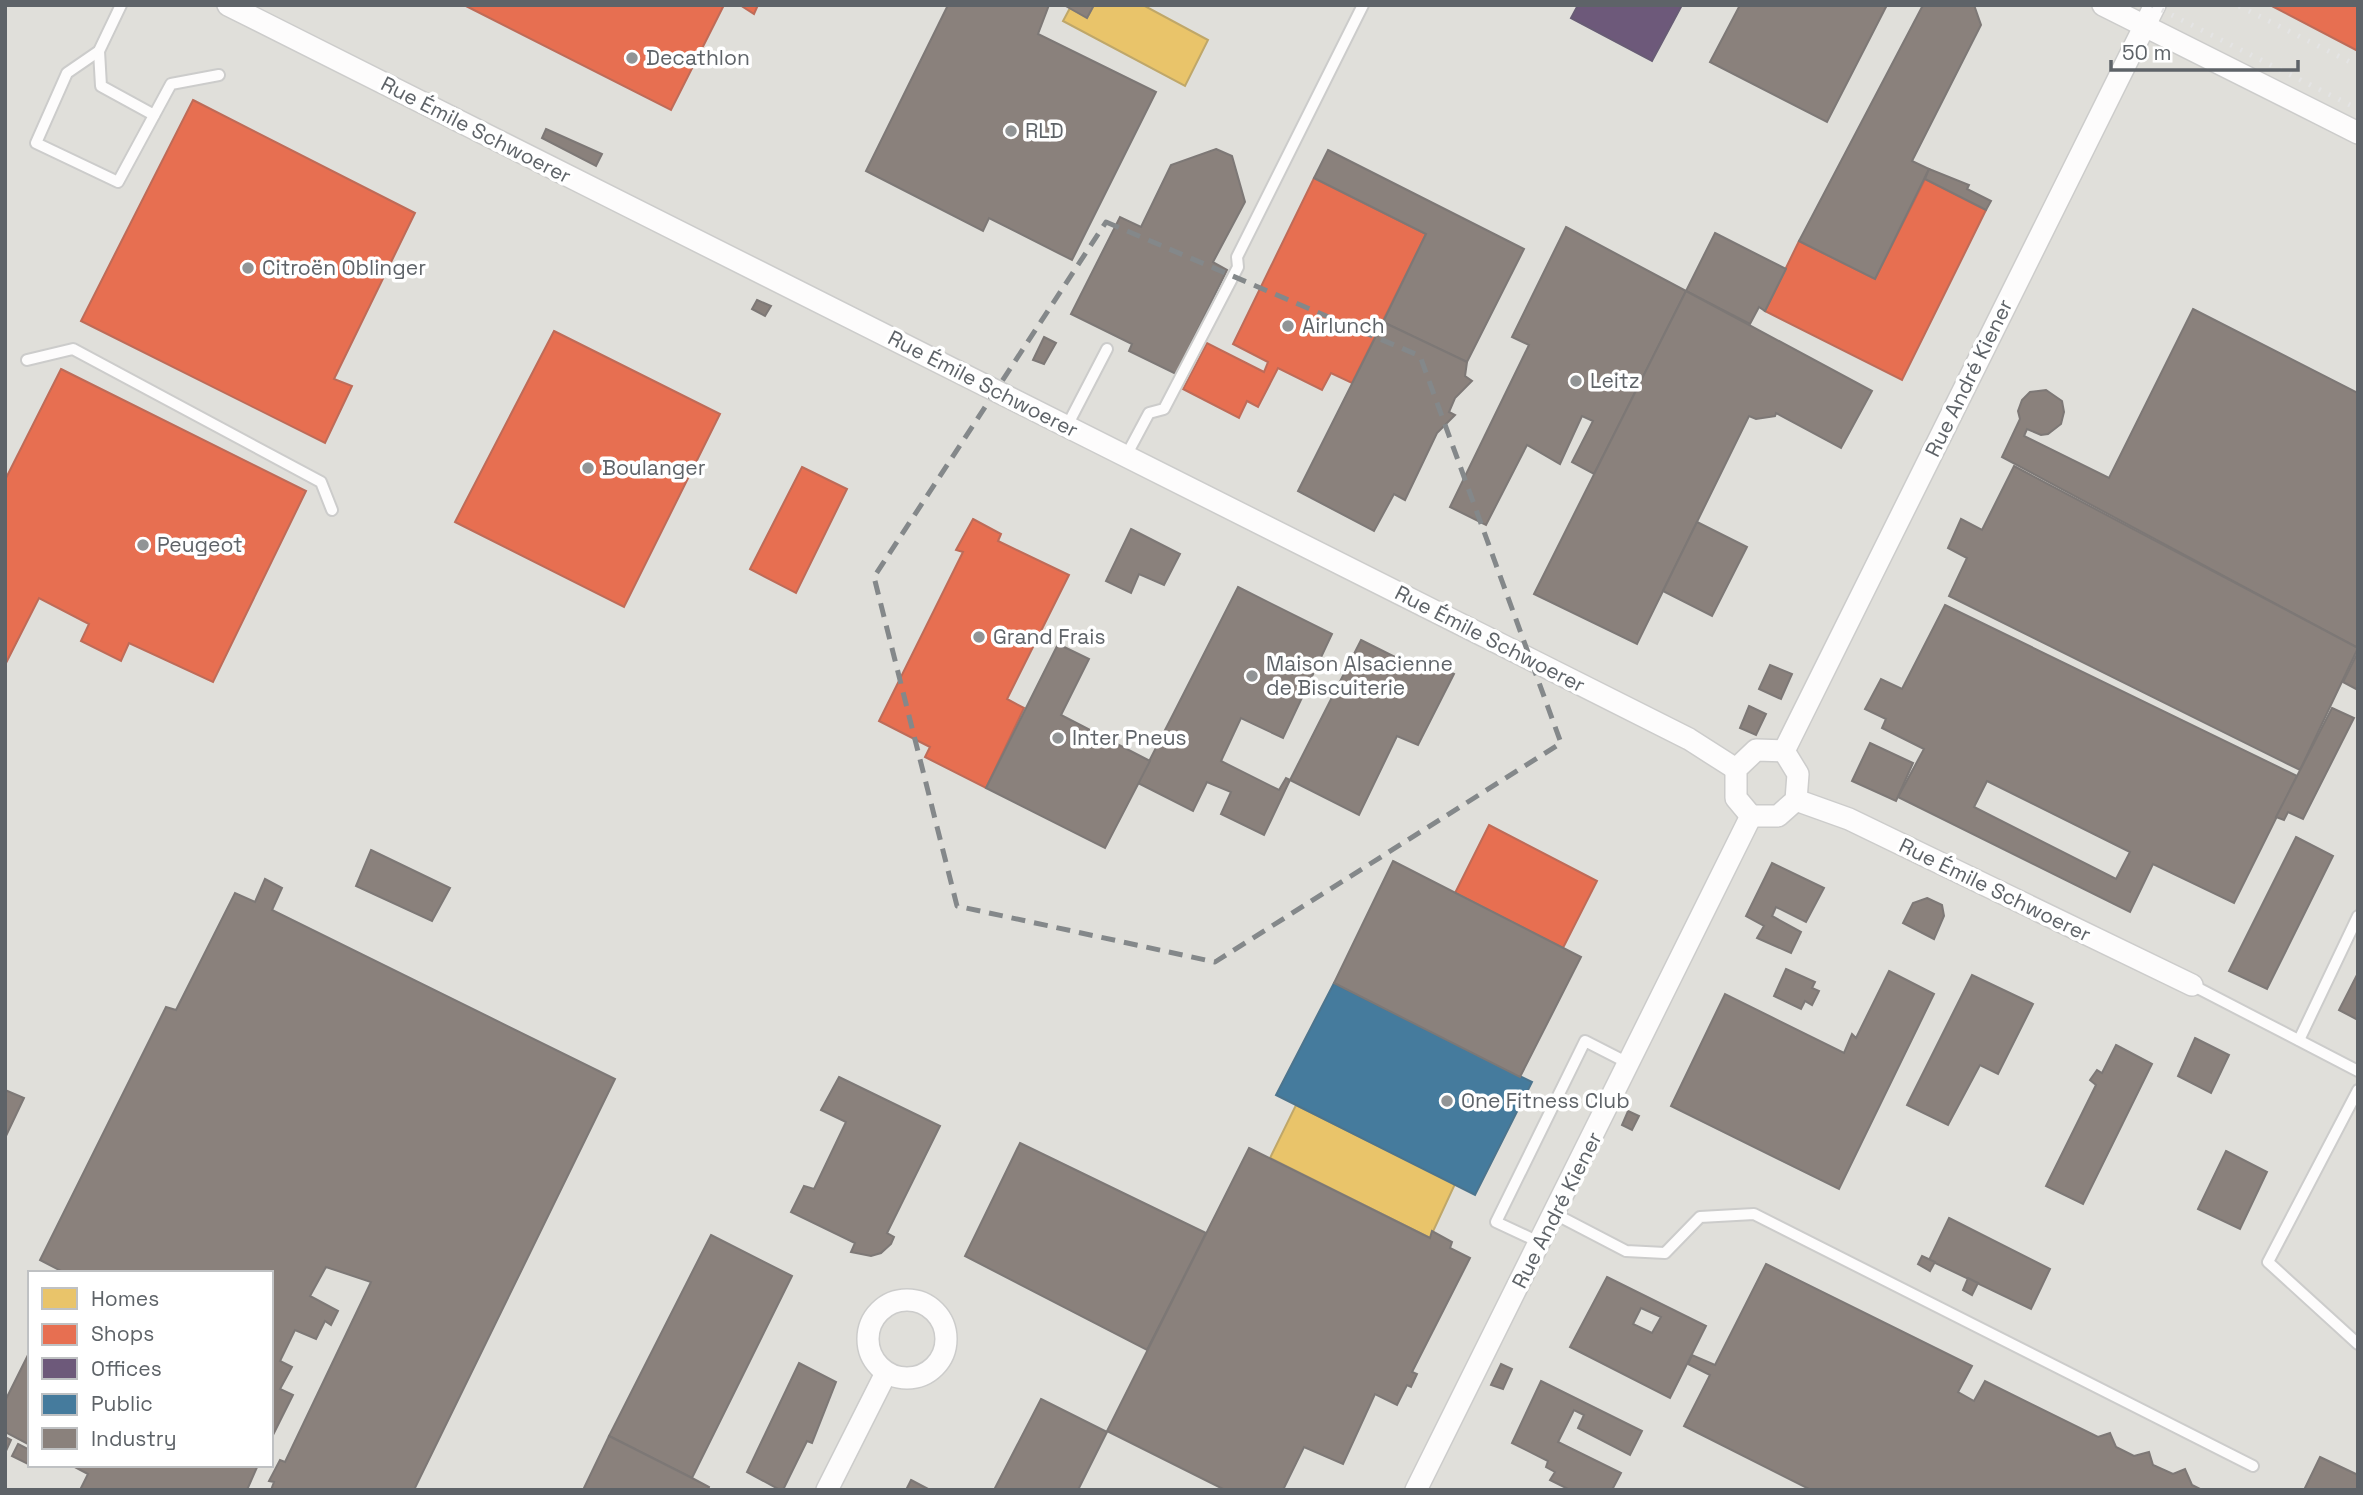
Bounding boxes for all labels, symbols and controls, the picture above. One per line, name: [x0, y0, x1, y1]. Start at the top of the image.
scale bar: [2111, 28, 2298, 72]
text: 50 m: [2122, 39, 2172, 66]
place label: Decathlon: [646, 44, 750, 71]
marker: Decathlon: [624, 50, 640, 66]
street label: Rue Émile Schwoerer: [377, 70, 576, 189]
place label: RLD: [1025, 117, 1064, 144]
marker: RLD: [1003, 123, 1019, 139]
place label: Citroën Oblinger: [262, 254, 426, 281]
marker: Citroën Oblinger: [240, 260, 256, 276]
street label: Rue André Kiener: [1919, 294, 2018, 461]
place label: Airlunch: [1302, 312, 1385, 339]
marker: Airlunch: [1280, 318, 1296, 334]
street label: Rue Émile Schwoerer: [884, 324, 1083, 443]
place label: Leitz: [1590, 367, 1640, 394]
marker: Leitz: [1568, 373, 1584, 389]
place label: Boulanger: [602, 454, 706, 481]
marker: Boulanger: [580, 460, 596, 476]
place label: Peugeot: [157, 531, 243, 558]
marker: Peugeot: [135, 537, 151, 553]
street label: Rue Émile Schwoerer: [1391, 579, 1590, 698]
place label: Grand Frais: [993, 623, 1105, 650]
marker: Grand Frais: [971, 629, 987, 645]
place label: Maison Alsacienne de Biscuiterie: [1266, 650, 1453, 701]
marker: Maison Alsacienne de Biscuiterie: [1244, 668, 1260, 684]
place label: Inter Pneus: [1072, 724, 1187, 751]
marker: Inter Pneus: [1050, 730, 1066, 746]
street label: Rue Émile Schwoerer: [1895, 831, 2096, 948]
place label: One Fitness Club: [1461, 1087, 1630, 1114]
marker: One Fitness Club: [1439, 1093, 1455, 1109]
street label: Rue André Kiener: [1505, 1127, 1608, 1293]
legend: [28, 1271, 273, 1467]
text: Homes: [91, 1285, 159, 1312]
text: Shops: [91, 1320, 154, 1347]
text: Offices: [91, 1355, 162, 1382]
text: Public: [91, 1390, 153, 1417]
text: Industry: [91, 1425, 177, 1452]

